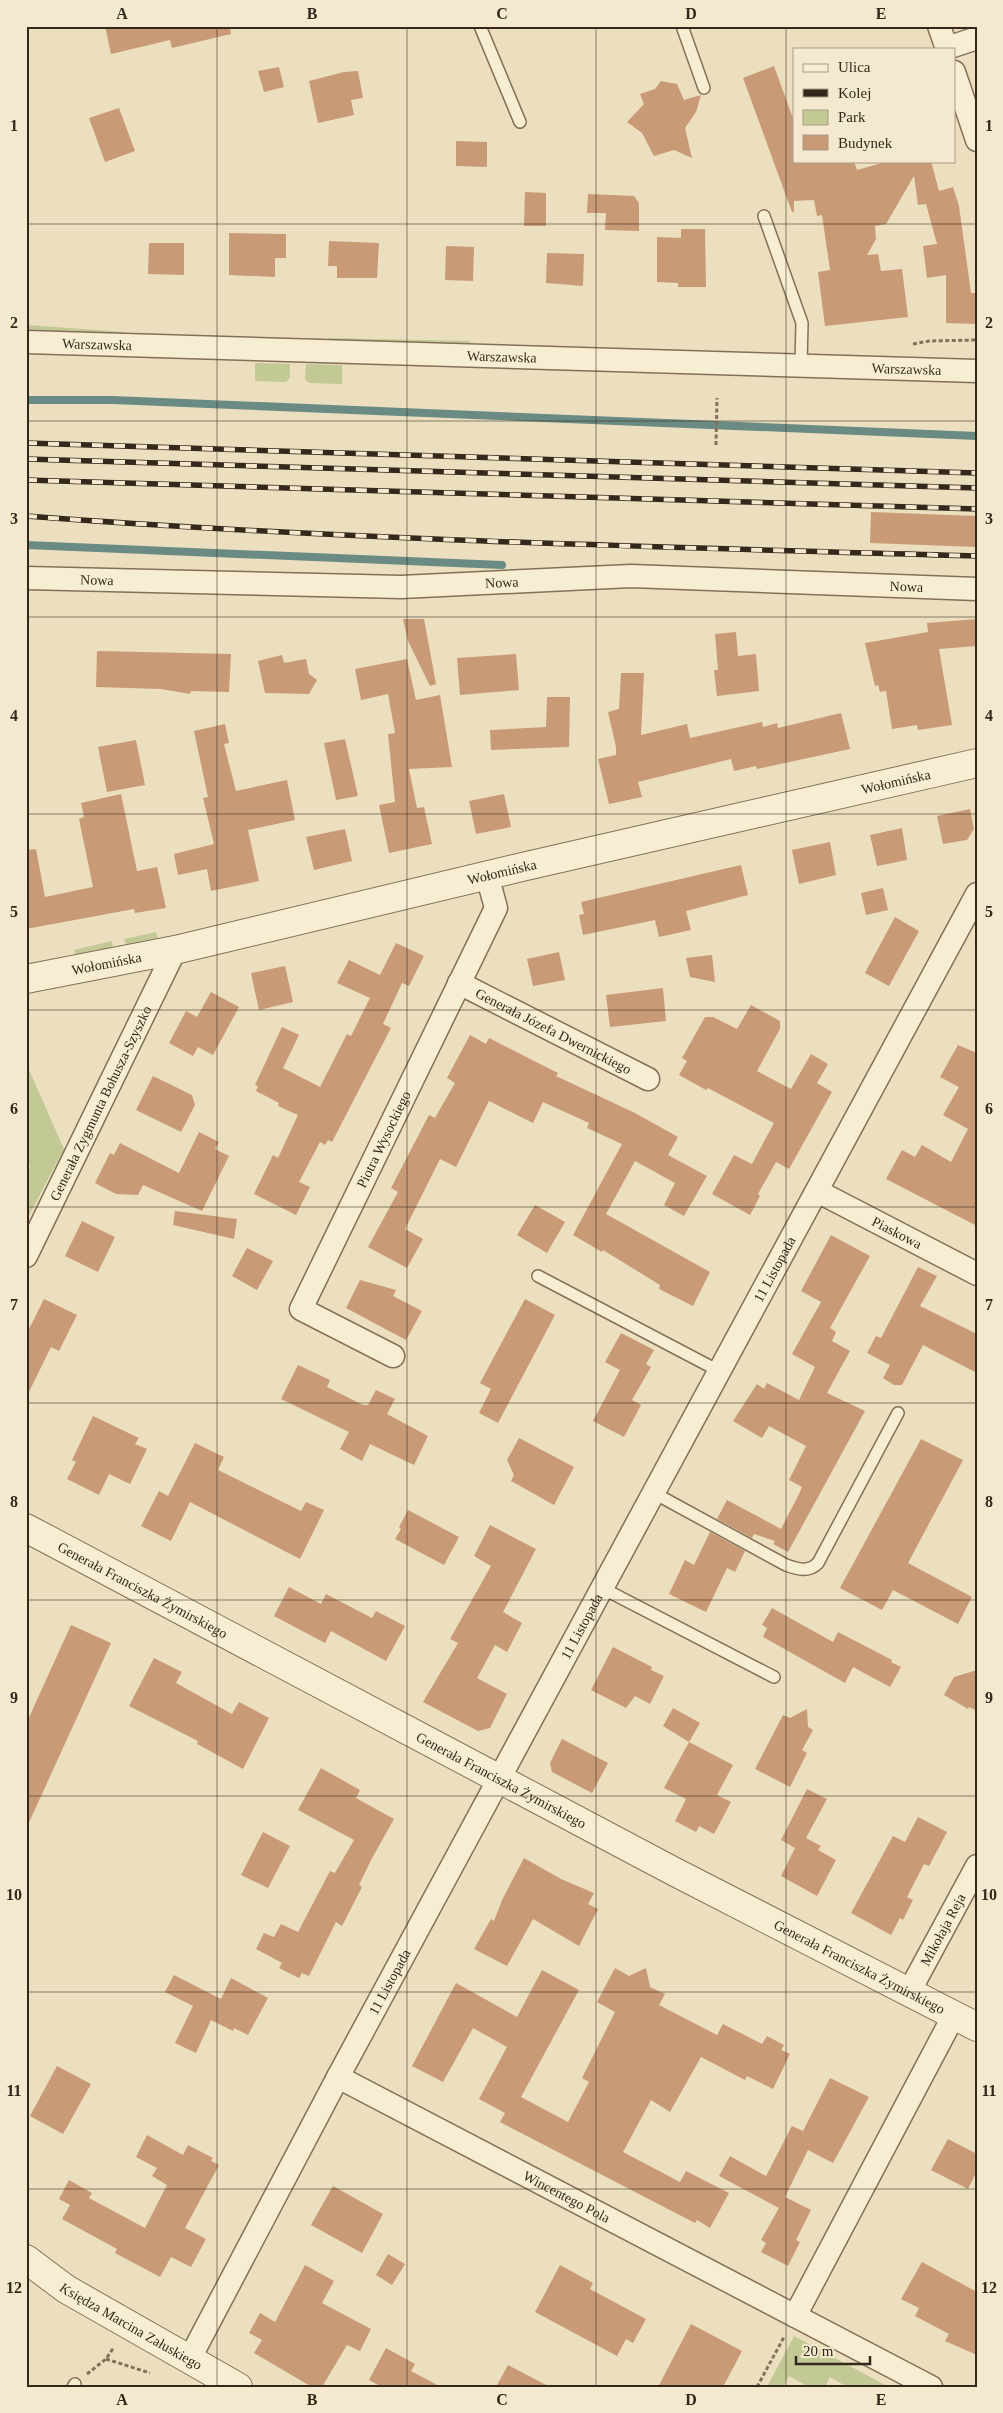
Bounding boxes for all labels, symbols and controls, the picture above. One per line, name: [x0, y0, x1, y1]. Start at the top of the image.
text: A: [116, 5, 128, 22]
text: B: [307, 5, 318, 22]
text: C: [496, 5, 508, 22]
text: D: [685, 5, 697, 22]
text: E: [876, 5, 886, 22]
legend: [793, 48, 956, 162]
text: Ulica: [838, 59, 871, 75]
text: Kolej: [838, 85, 871, 101]
text: Park: [838, 109, 866, 125]
text: 1: [10, 117, 18, 134]
text: 1: [985, 117, 993, 134]
text: Budynek: [838, 135, 893, 151]
text: 2: [10, 314, 18, 331]
text: 2: [985, 314, 993, 331]
street label: Warszawska: [62, 336, 133, 353]
street label: Warszawska: [467, 348, 538, 365]
street label: Warszawska: [872, 360, 942, 377]
text: 3: [10, 510, 18, 527]
text: 3: [985, 510, 993, 527]
street label: Nowa: [80, 572, 115, 588]
street label: Nowa: [485, 574, 520, 590]
street label: Nowa: [889, 578, 924, 595]
text: 4: [10, 707, 18, 724]
text: 4: [985, 707, 993, 724]
street label: Wołomińska: [860, 766, 933, 797]
street label: Wołomińska: [466, 856, 539, 887]
text: 5: [10, 903, 18, 920]
text: 5: [985, 903, 993, 920]
street label: Wołomińska: [70, 949, 143, 977]
street label: Generała Józefa Dwernickiego: [473, 985, 634, 1077]
street label: Generała Zygmunta Bohusza-Szyszko: [47, 1003, 154, 1203]
street label: Piotra Wysockiego: [354, 1088, 413, 1190]
text: 6: [10, 1100, 18, 1117]
text: 6: [985, 1100, 993, 1117]
street label: Piaskowa: [870, 1213, 925, 1252]
street label: 11 Listopada: [751, 1233, 798, 1304]
text: 7: [10, 1296, 18, 1313]
text: 7: [985, 1296, 993, 1313]
text: 8: [10, 1493, 18, 1510]
text: 8: [985, 1493, 993, 1510]
street label: Generała Franciszka Żymirskiego: [55, 1539, 230, 1641]
street label: 11 Listopada: [558, 1590, 606, 1662]
text: 9: [10, 1689, 18, 1706]
text: 9: [985, 1689, 993, 1706]
street label: Generała Franciszka Żymirskiego: [414, 1729, 589, 1831]
text: 10: [6, 1886, 22, 1903]
text: 10: [981, 1886, 997, 1903]
street label: Mikołaja Reja: [917, 1890, 969, 1968]
street label: Generała Franciszka Żymirskiego: [772, 1917, 947, 2017]
street label: 11 Listopada: [366, 1946, 414, 2017]
text: 11: [6, 2082, 22, 2099]
text: 11: [981, 2082, 997, 2099]
street label: Wincentego Pola: [521, 2168, 613, 2226]
text: 12: [6, 2279, 22, 2296]
text: 12: [981, 2279, 997, 2296]
street label: Księdza Marcina Załuskiego: [57, 2280, 205, 2373]
scale bar: [796, 2333, 869, 2365]
text: 20 m: [803, 2343, 834, 2359]
text: A: [116, 2391, 128, 2408]
text: B: [307, 2391, 318, 2408]
text: C: [496, 2391, 508, 2408]
text: D: [685, 2391, 697, 2408]
text: E: [876, 2391, 886, 2408]

